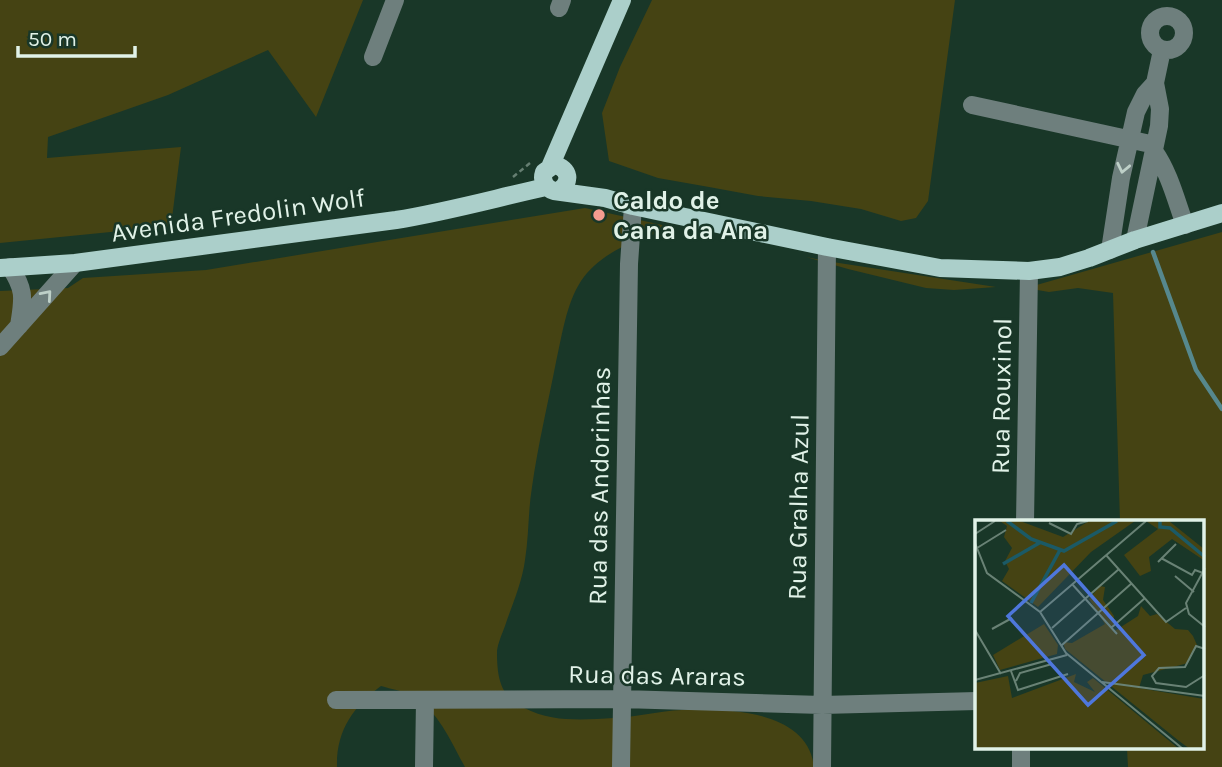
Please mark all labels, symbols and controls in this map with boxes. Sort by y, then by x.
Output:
scale bar [18,14,135,58]
text: 50 m [28,27,77,51]
one-way arrow [1117,162,1132,174]
street label: Avenida Fredolin Wolf [109,182,368,249]
place label: Caldo de Cana da Ana [613,185,768,246]
marker: Caldo de Cana da Ana [591,207,607,223]
one-way arrow [39,290,51,303]
street label: Rua Rouxinol [985,318,1018,474]
street label: Rua das Andorinhas [582,367,617,605]
street label: Rua Gralha Azul [781,414,816,600]
inset map [975,520,1204,750]
street label: Rua das Araras [568,658,746,693]

